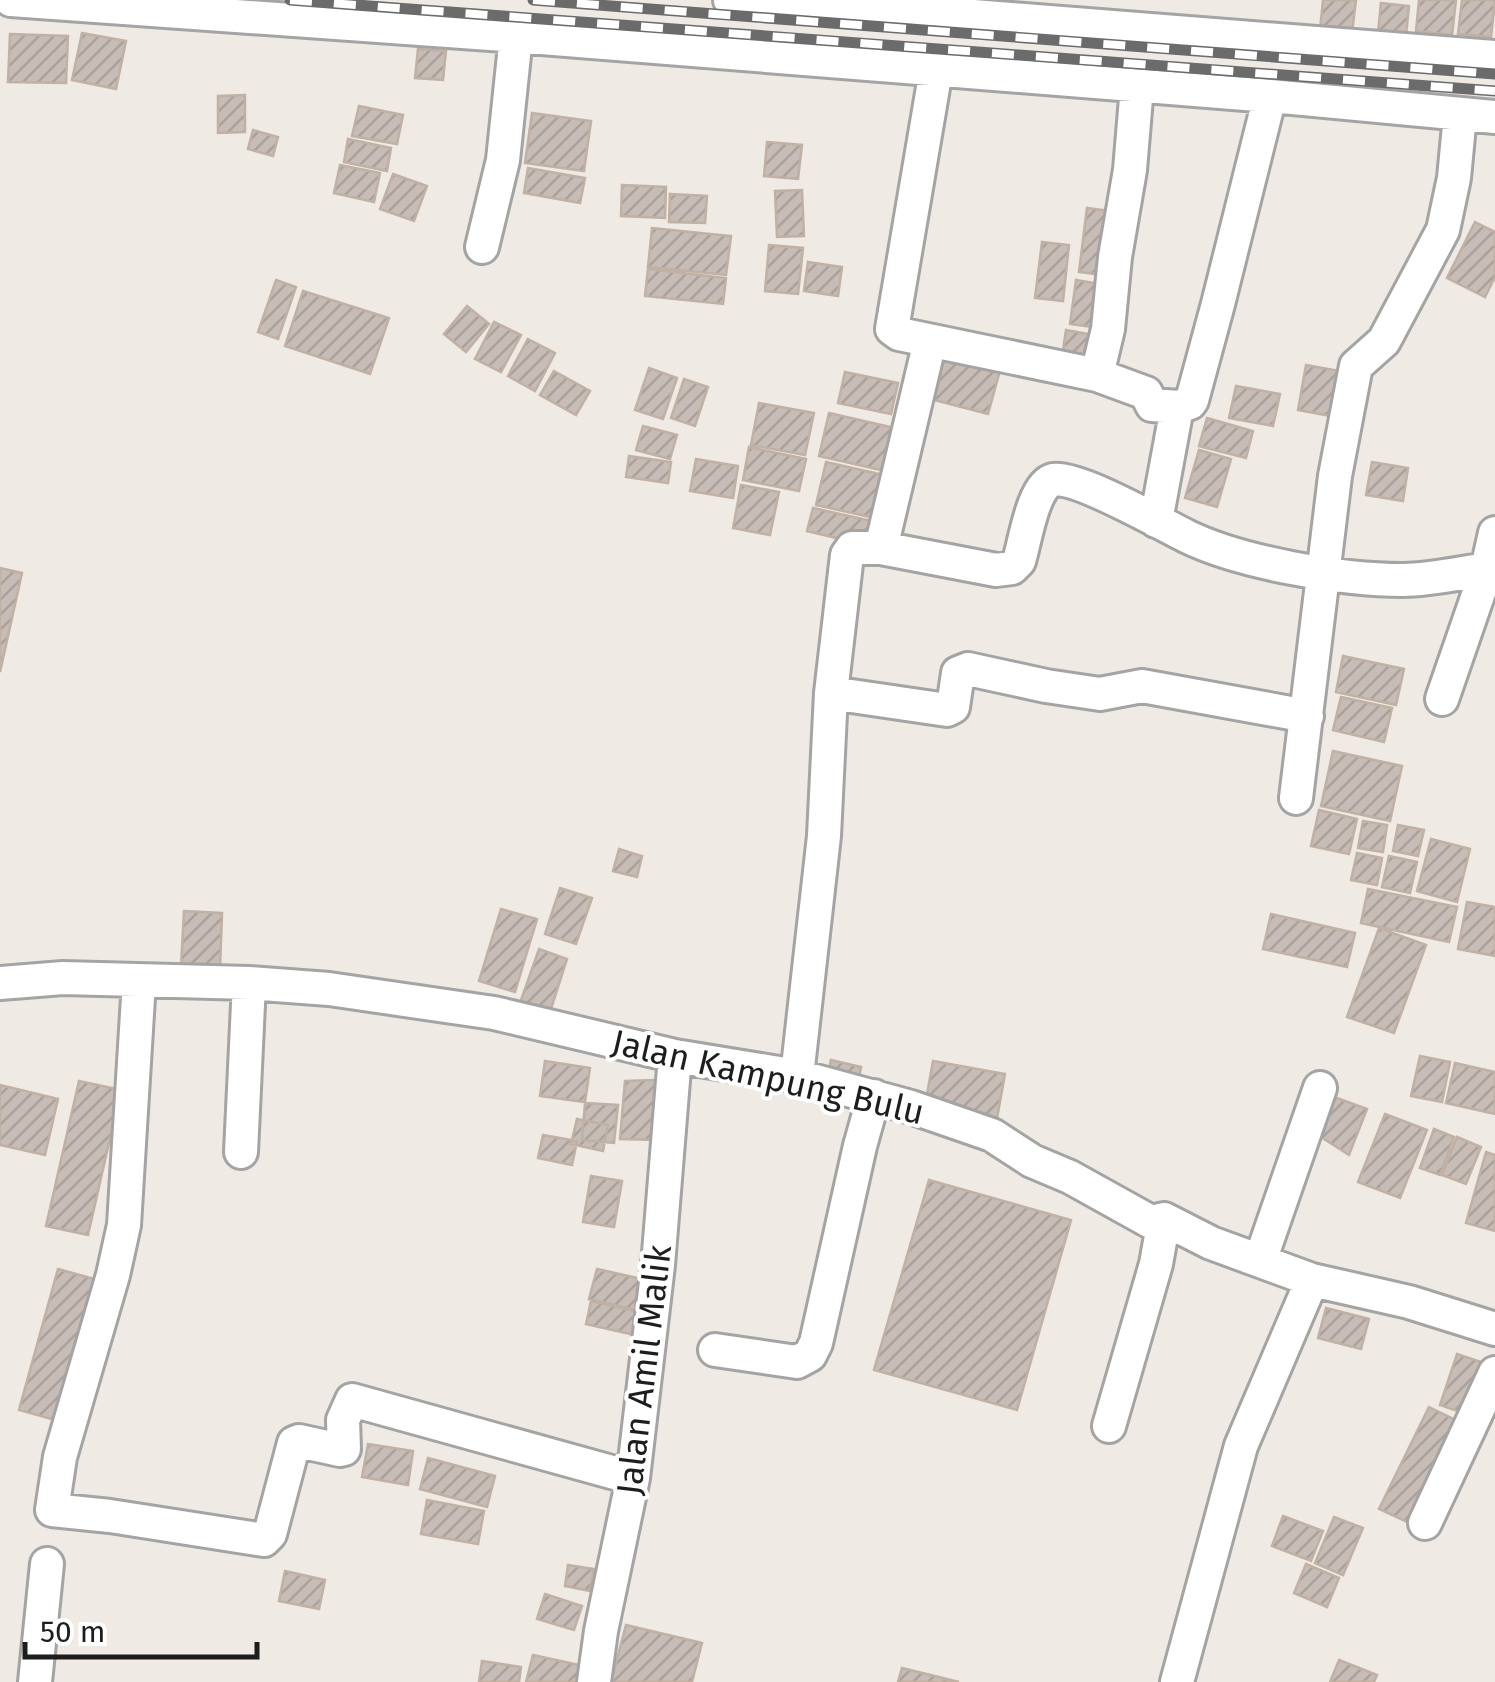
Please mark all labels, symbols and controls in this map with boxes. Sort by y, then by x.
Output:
street label: Jalan Kampung Bulu [608,1021,928,1133]
street label: Jalan Amil Malik [608,1242,680,1497]
scale bar [25,1597,258,1659]
text: 50 m [40,1614,105,1650]

